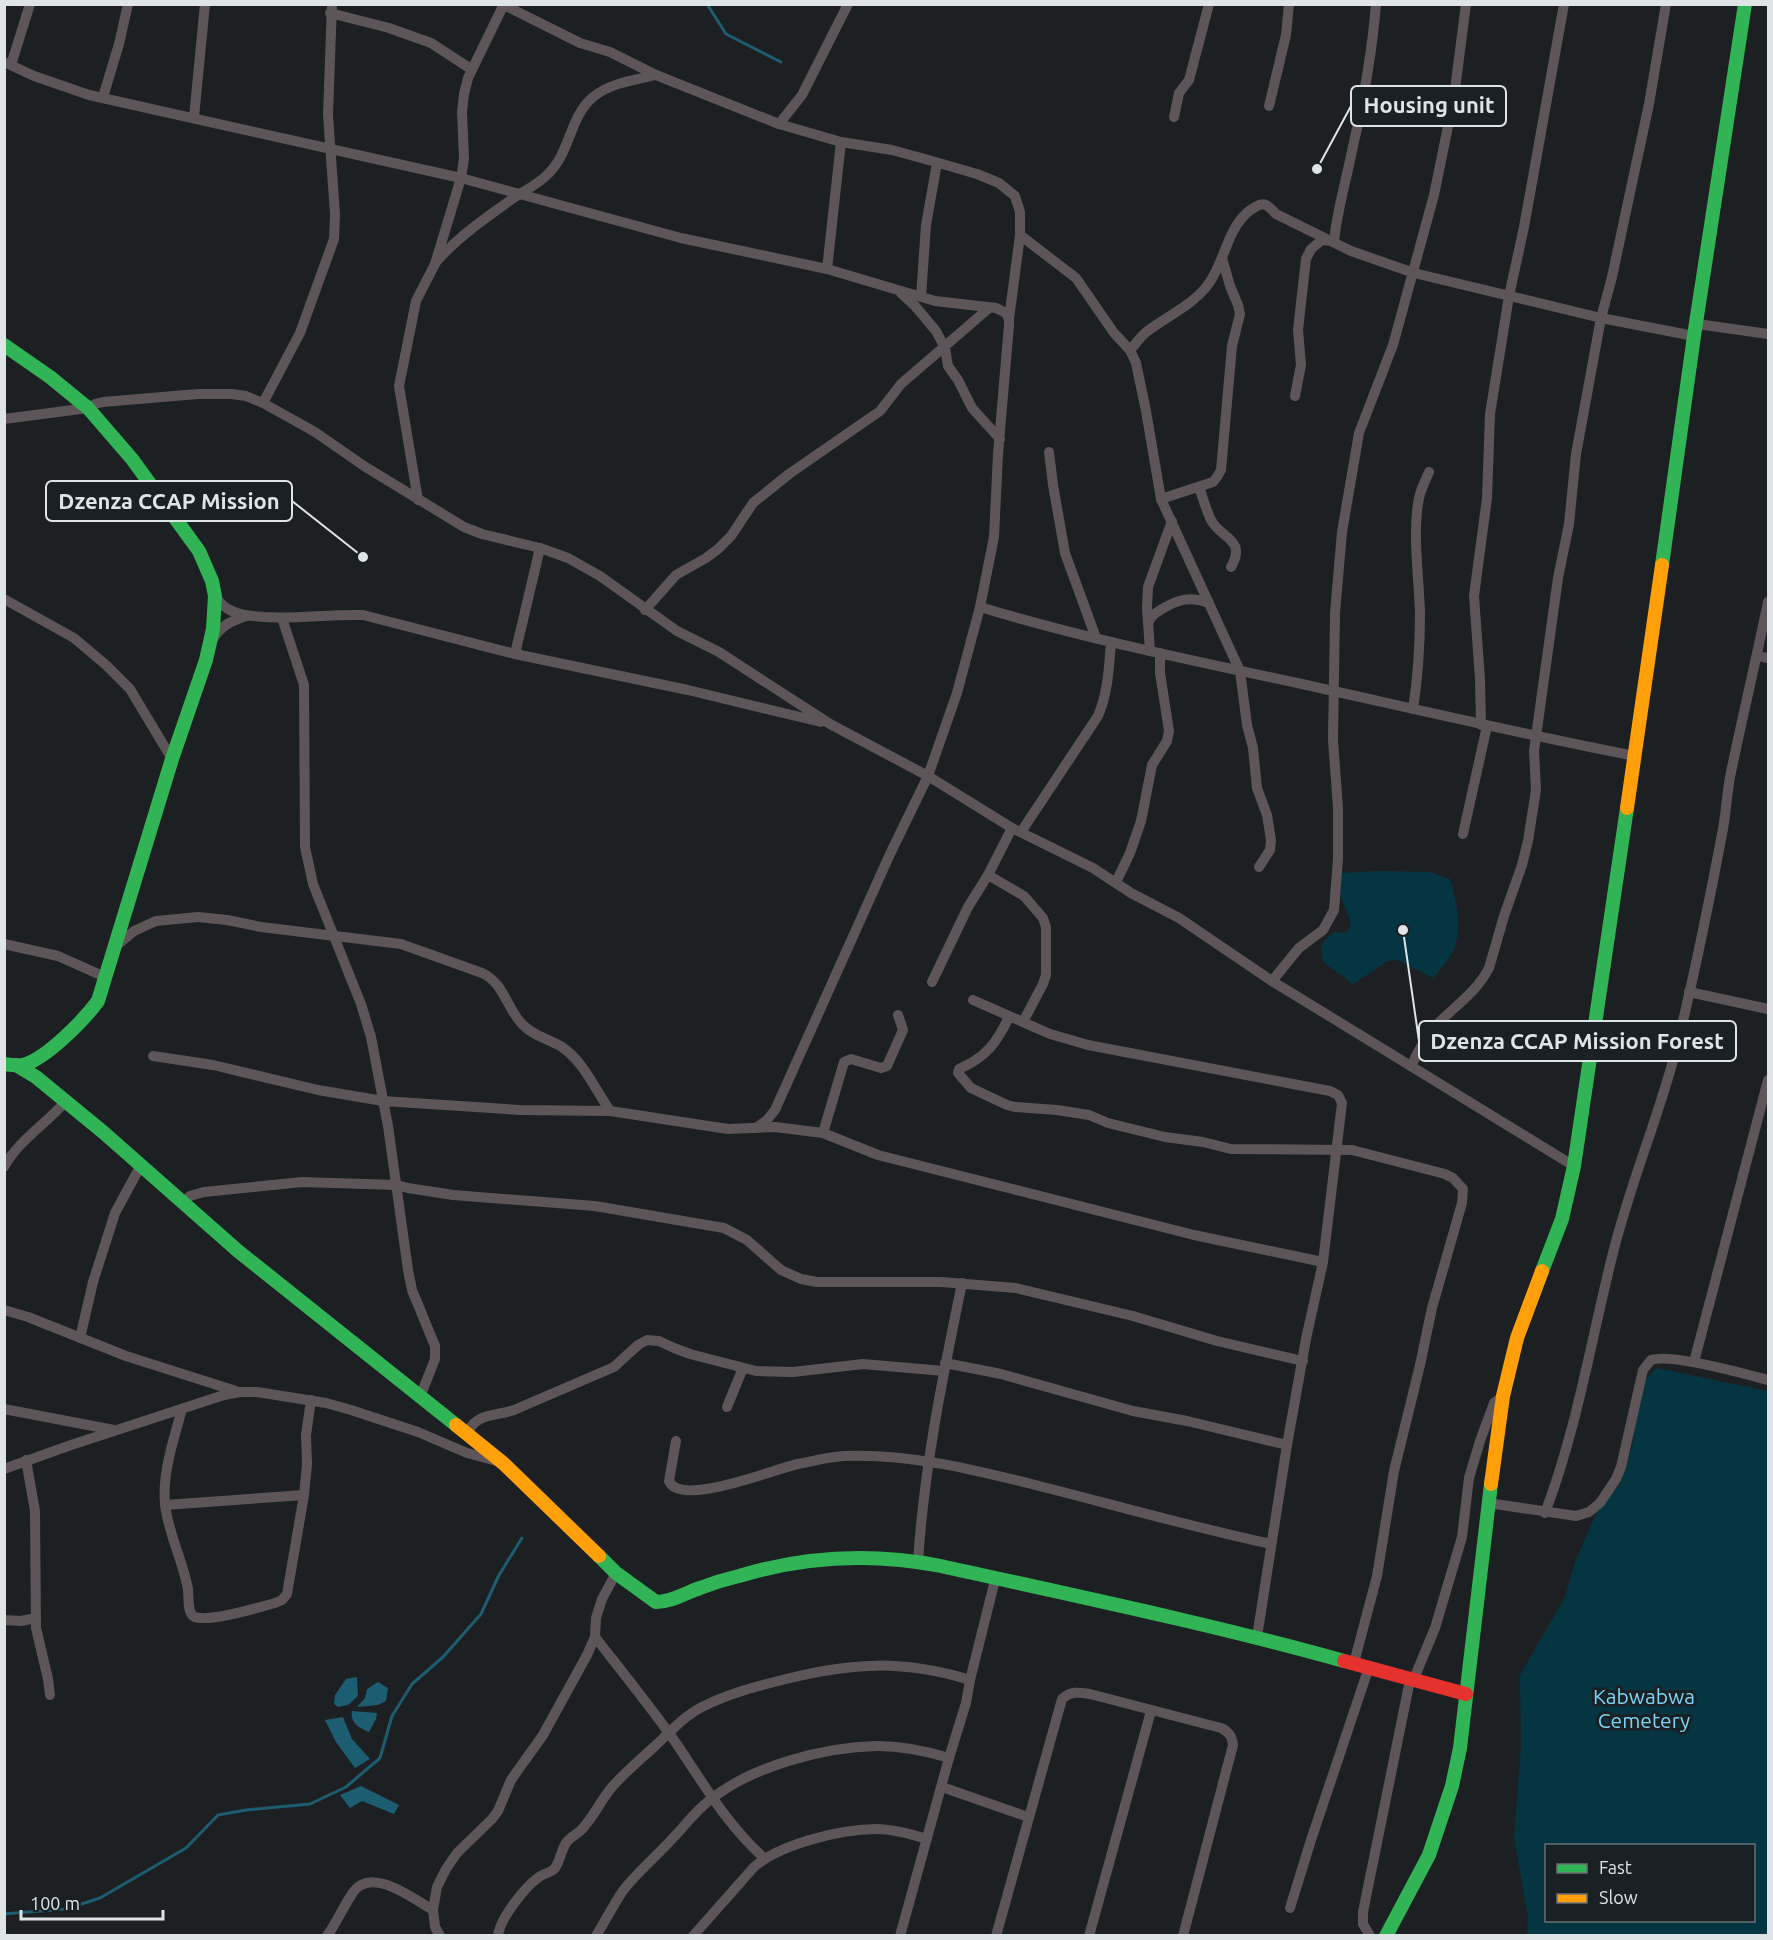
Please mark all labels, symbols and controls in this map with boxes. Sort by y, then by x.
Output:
callout: Housing unit [1351,86,1506,126]
text: Housing unit [1364,92,1494,117]
callout: Dzenza CCAP Mission [46,481,292,521]
text: Dzenza CCAP Mission [58,488,280,513]
callout: Dzenza CCAP Mission Forest [1419,1021,1736,1061]
text: Dzenza CCAP Mission Forest [1430,1028,1724,1053]
park label: Kabwabwa Cemetery [1593,1684,1695,1732]
legend [1545,1844,1755,1922]
text: Fast [1599,1857,1632,1877]
scale bar [21,1883,164,1921]
text: Slow [1599,1887,1638,1907]
text: 100 m [30,1893,80,1913]

